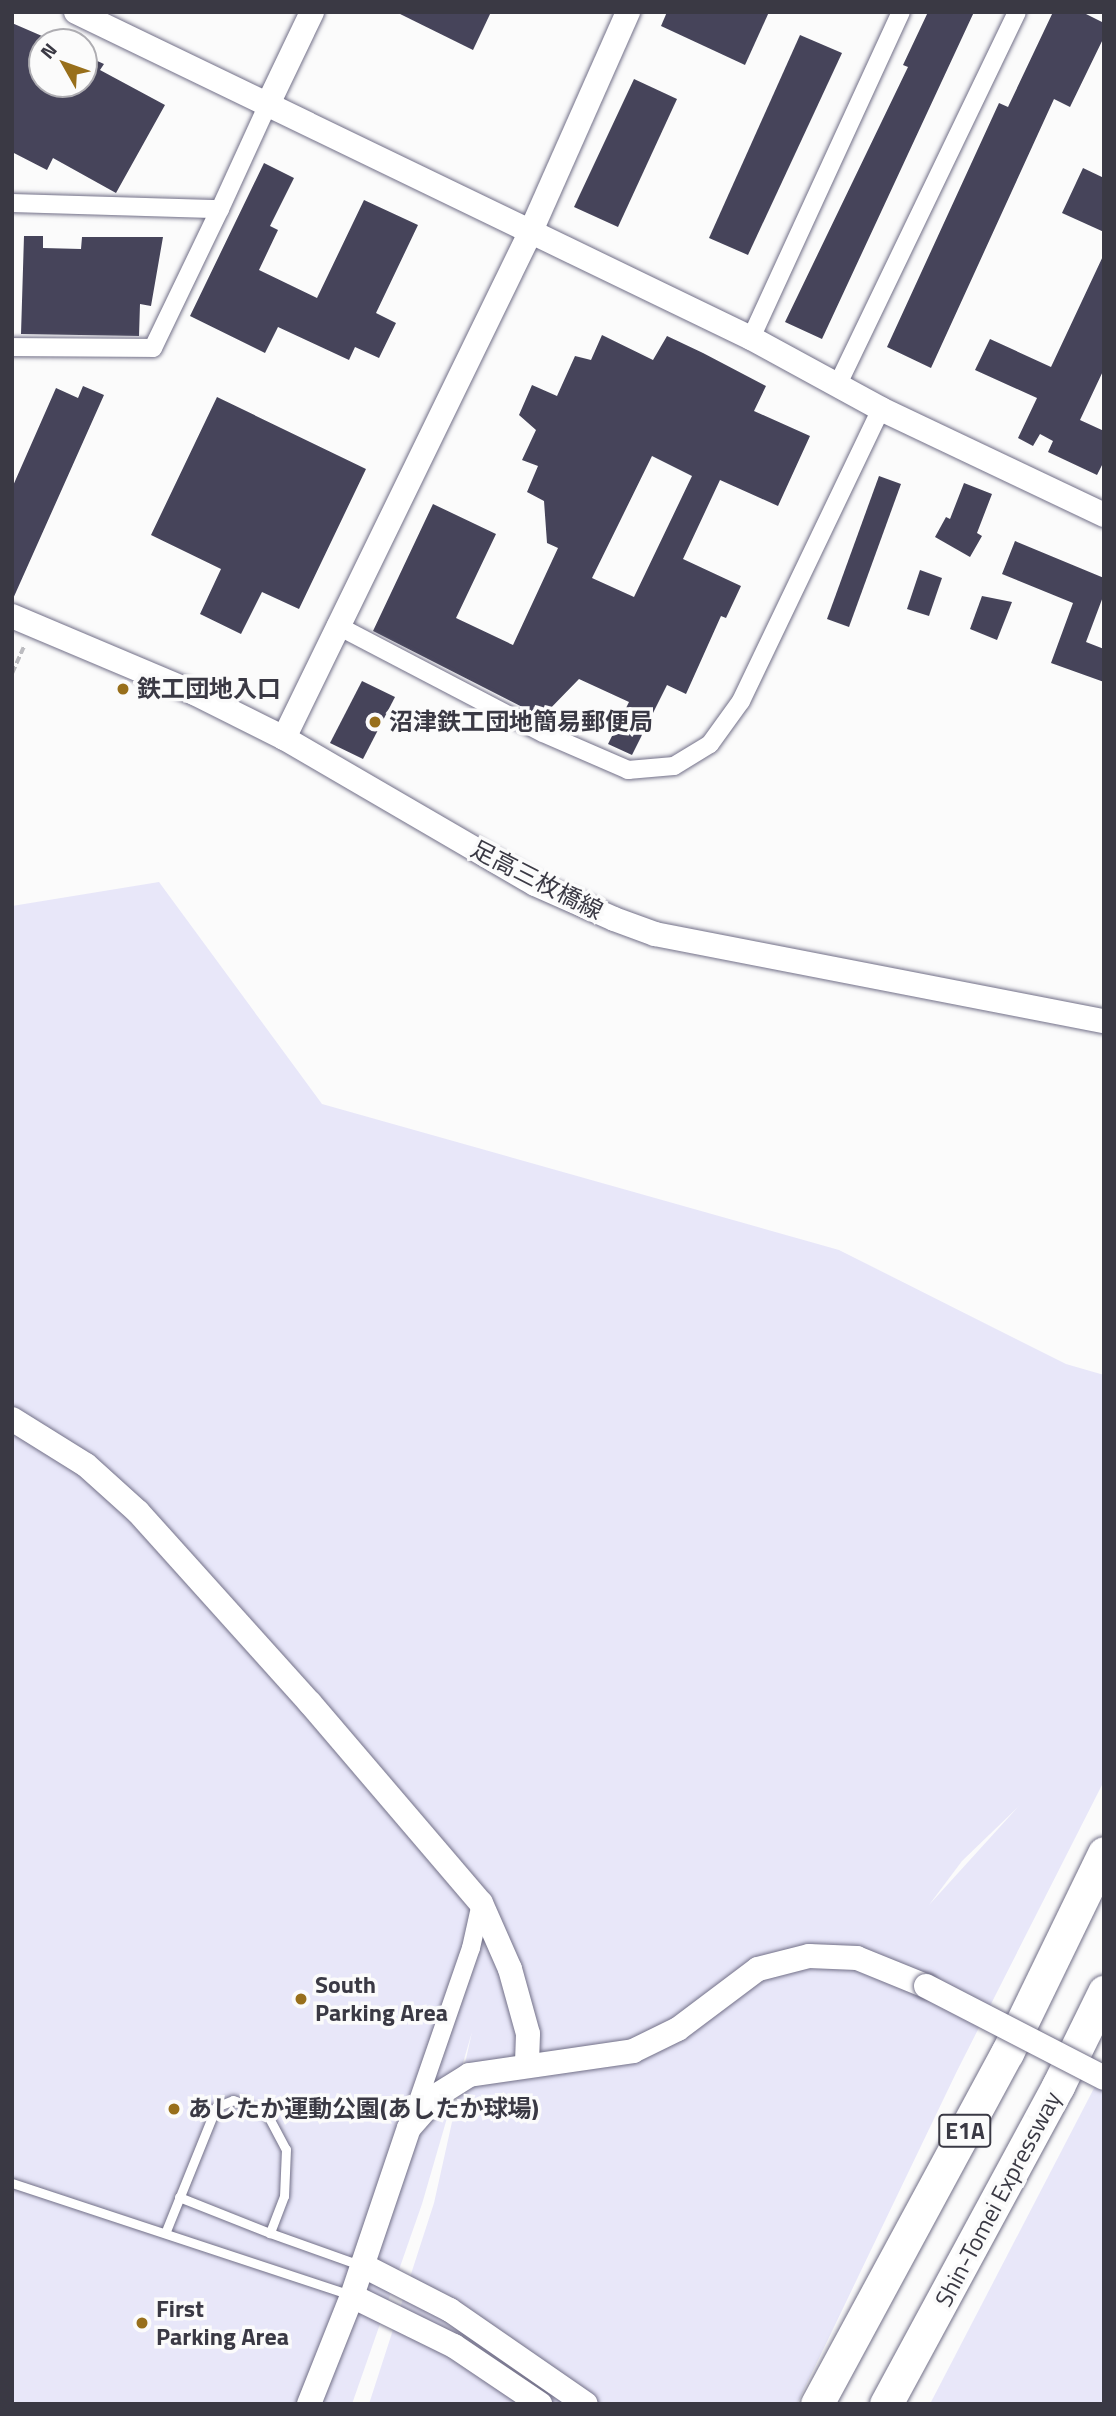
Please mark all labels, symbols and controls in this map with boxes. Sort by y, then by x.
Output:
north arrow [28,28,98,98]
text: N [33,36,63,65]
place label: 鉄工団地入口 [137,675,281,703]
marker: 鉄工団地入口 [115,681,131,697]
place label: 沼津鉄工団地簡易郵便局 [389,708,653,736]
marker: 沼津鉄工団地簡易郵便局 [367,714,383,730]
street label: 足高三枚橋線 [466,834,608,926]
place label: South Parking Area [315,1971,448,2027]
marker: South Parking Area [293,1991,309,2007]
street label: Shin-Tomei Expressway [929,2086,1067,2312]
place label: あしたか運動公園(あしたか球場) [188,2095,539,2123]
marker: あしたか運動公園(あしたか球場) [166,2101,182,2117]
road number: E1A [937,2112,993,2150]
place label: First Parking Area [156,2295,289,2351]
marker: First Parking Area [134,2315,150,2331]

